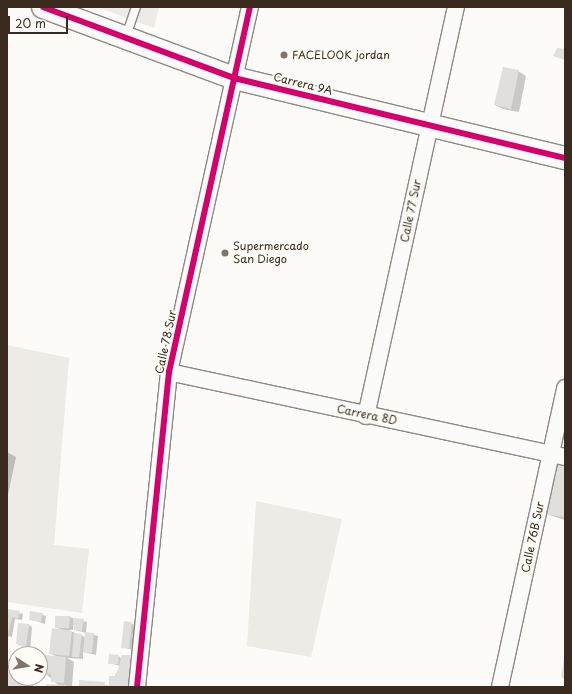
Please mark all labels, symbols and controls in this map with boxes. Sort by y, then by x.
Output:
scale bar [10,8,70,34]
text: 20 m [15,14,46,32]
place label: FACELOOK jordan [292,48,390,62]
marker: FACELOOK jordan [279,50,289,60]
street label: Carrera 9A [272,70,334,98]
street label: Calle 77 Sur [398,178,424,244]
place label: Supermercado San Diego [233,240,309,266]
marker: Supermercado San Diego [220,248,230,258]
street label: Calle 78 Sur [153,309,179,375]
street label: Carrera 8D [336,402,398,428]
street label: Calle 76B Sur [519,500,547,574]
north arrow [8,646,48,686]
text: N [30,662,48,674]

